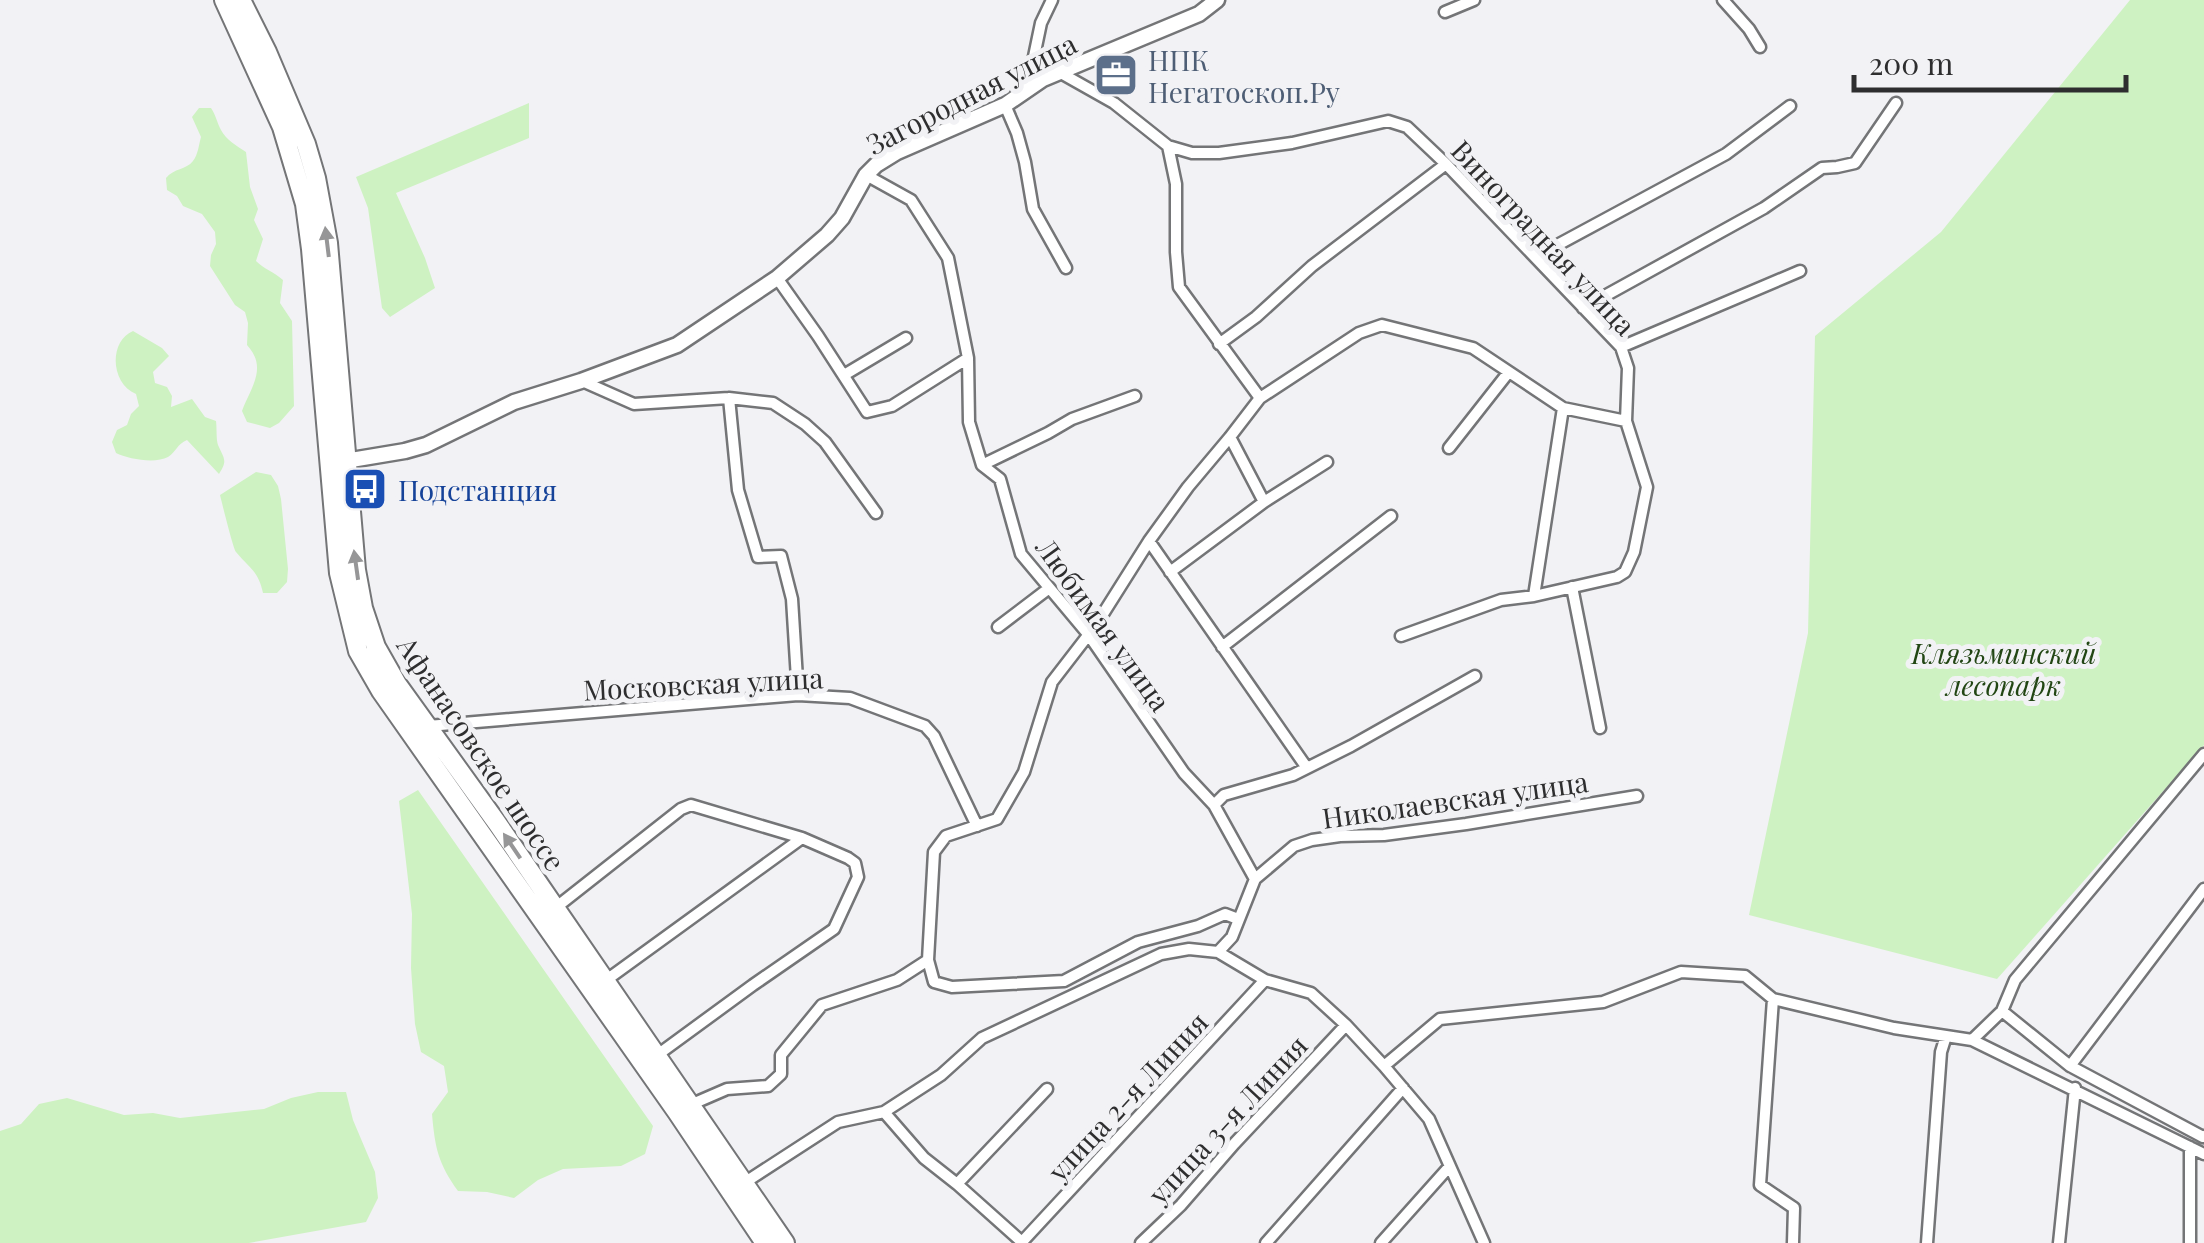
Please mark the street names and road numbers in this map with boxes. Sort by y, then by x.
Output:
street label: Загородная улица [860,24,1082,162]
street label: Виноградная улица [1444,132,1644,343]
street label: Любимая улица [1028,529,1180,718]
street label: Афанасовское шоссе [389,628,574,877]
street label: Московская улица [582,658,824,708]
street label: Николаевская улица [1320,762,1590,836]
street label: улица 2-я Линия [1038,1004,1215,1189]
street label: улица 3-я Линия [1139,1027,1315,1212]

